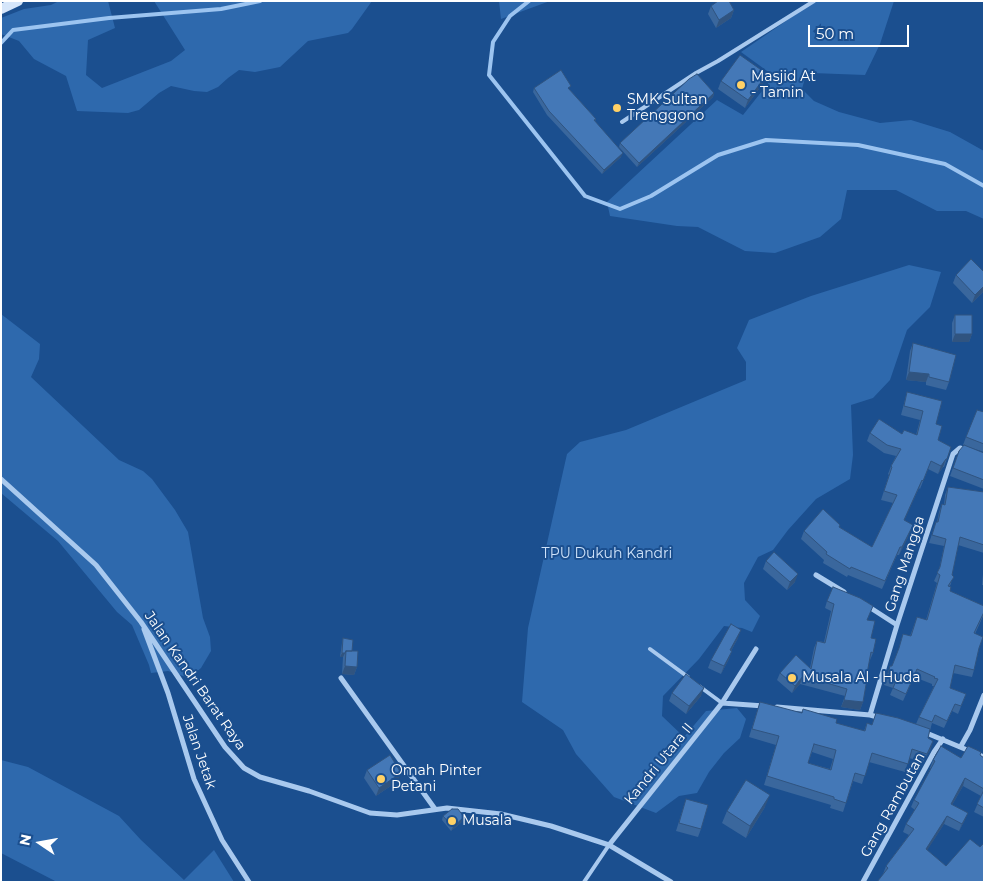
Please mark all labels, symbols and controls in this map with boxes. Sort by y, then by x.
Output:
scale bar [810,15,911,47]
text: 50 m [816,24,854,43]
place label: Masjid At - Tamin [751,69,816,102]
marker: Masjid At - Tamin [735,79,747,91]
place label: SMK Sultan Trenggono [627,92,707,124]
marker: SMK Sultan Trenggono [611,102,623,114]
street label: Gang Mangga [882,514,928,614]
park label: TPU Dukuh Kandri [542,546,672,562]
street label: Jalan Kandri Barat Raya [141,608,249,754]
place label: Musala Al - Huda [802,670,921,686]
marker: Musala Al - Huda [786,672,798,684]
street label: Jalan Jetak [178,712,220,792]
street label: Kandri Utara II [621,720,697,808]
street label: Gang Rambutan [857,750,929,860]
place label: Omah Pinter Petani [391,763,482,796]
marker: Omah Pinter Petani [375,773,387,785]
place label: Musala [462,813,512,829]
marker: Musala [446,815,458,827]
north arrow [15,818,65,868]
text: N [15,832,35,847]

